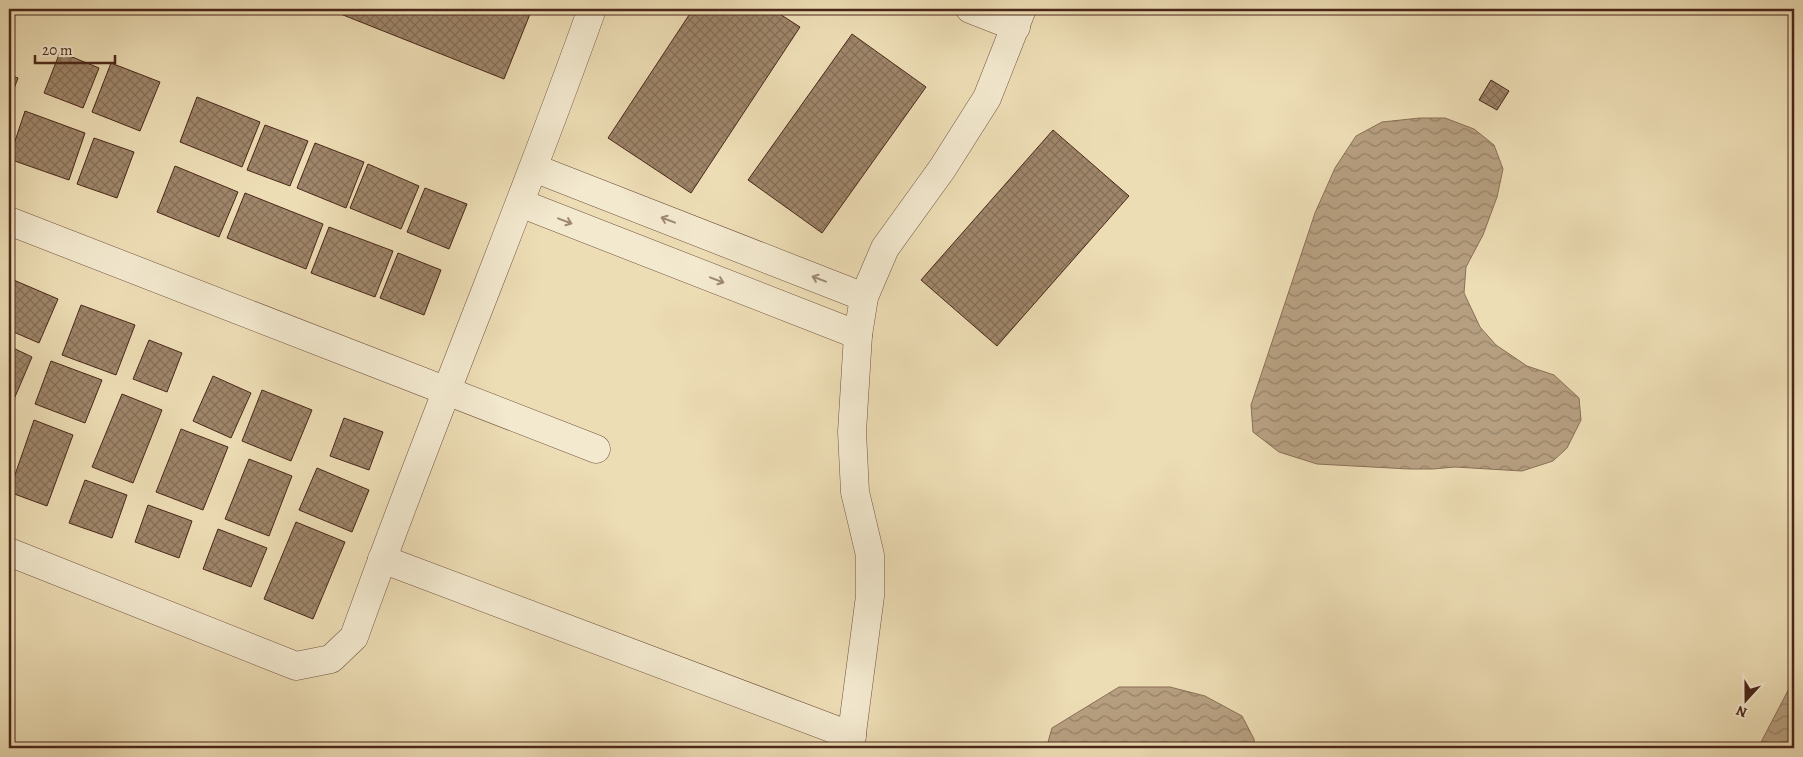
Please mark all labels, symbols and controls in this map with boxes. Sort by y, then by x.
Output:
scale bar [35,32,115,64]
text: 20 m [42,40,73,60]
one-way arrow [661,215,676,224]
one-way arrow [557,217,572,226]
one-way arrow [812,274,827,283]
one-way arrow [708,276,724,285]
north arrow [1720,674,1770,724]
text: N [1733,701,1750,722]

